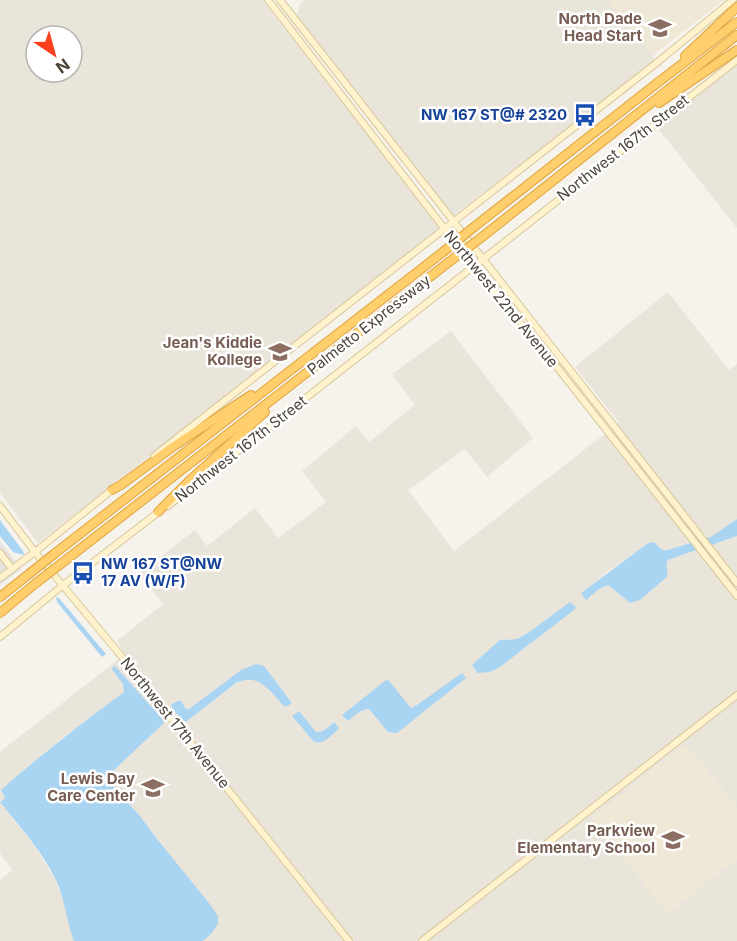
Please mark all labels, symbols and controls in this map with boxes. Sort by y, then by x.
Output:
place label: North Dade Head Start [559,9,643,45]
school or university icon: North Dade Head Start [647,15,673,41]
north arrow [24,24,84,84]
text: N [52,54,74,78]
street label: Northwest 167th Street [553,90,692,205]
bus stop icon: NW 167 ST@# 2320 [572,102,598,128]
place label: NW 167 ST@# 2320 [421,105,567,124]
street label: Northwest 22nd Avenue [440,226,563,371]
street label: Palmetto Expressway [303,270,435,379]
place label: Jean's Kiddie Kollege [163,333,262,369]
school or university icon: Jean's Kiddie Kollege [267,339,293,365]
street label: Northwest 167th Street [171,391,310,506]
place label: NW 167 ST@NW 17 AV (W/F) [101,554,223,590]
bus stop icon: NW 167 ST@NW 17 AV (W/F) [70,560,96,586]
street label: Northwest 17th Avenue [117,653,234,792]
place label: Lewis Day Care Center [47,769,135,805]
school or university icon: Lewis Day Care Center [140,775,166,801]
place label: Parkview Elementary School [517,821,655,857]
school or university icon: Parkview Elementary School [660,827,686,853]

